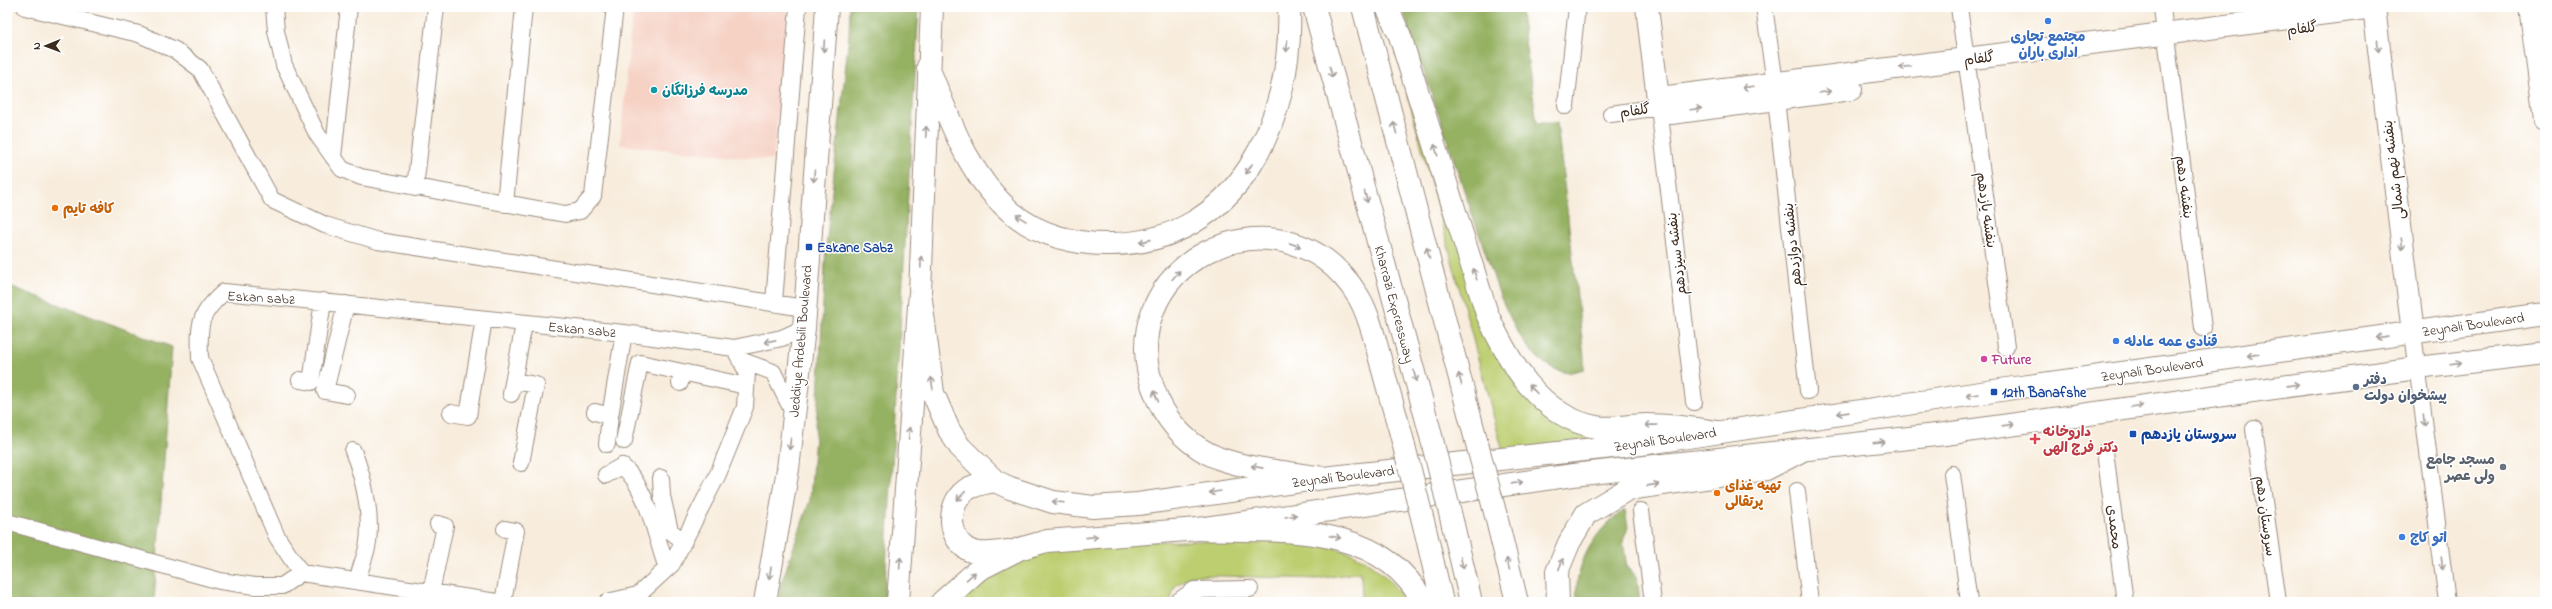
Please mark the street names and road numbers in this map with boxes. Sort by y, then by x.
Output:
street label: گلفام [2286,17,2319,42]
street label: گلفام [1963,47,1996,72]
street label: گلفام [1619,99,1652,124]
street label: بنفشه نهم شمالی [2378,119,2411,221]
street label: بنفشه دهم [2169,154,2198,220]
street label: بنفشه یازدهم [1970,171,2001,250]
street label: بنفشه دوازدهم [1779,202,1808,288]
street label: بنفشه سیزدهم [1662,211,1693,296]
street label: Kharrazi Expressway [1367,243,1419,366]
street label: Jeddiye Ardebili Boulevard [784,264,820,418]
street label: Eskan sabz [227,286,295,311]
street label: Zeynali Boulevard [2421,308,2526,344]
street label: Eskan sabz [547,317,617,344]
street label: Zeynali Boulevard [2100,353,2205,389]
street label: Zeynali Boulevard [1613,423,1718,459]
street label: Zeynali Boulevard [1291,461,1396,495]
street label: سروستان دهم [2248,475,2281,558]
street label: محمدی [2100,504,2127,550]

